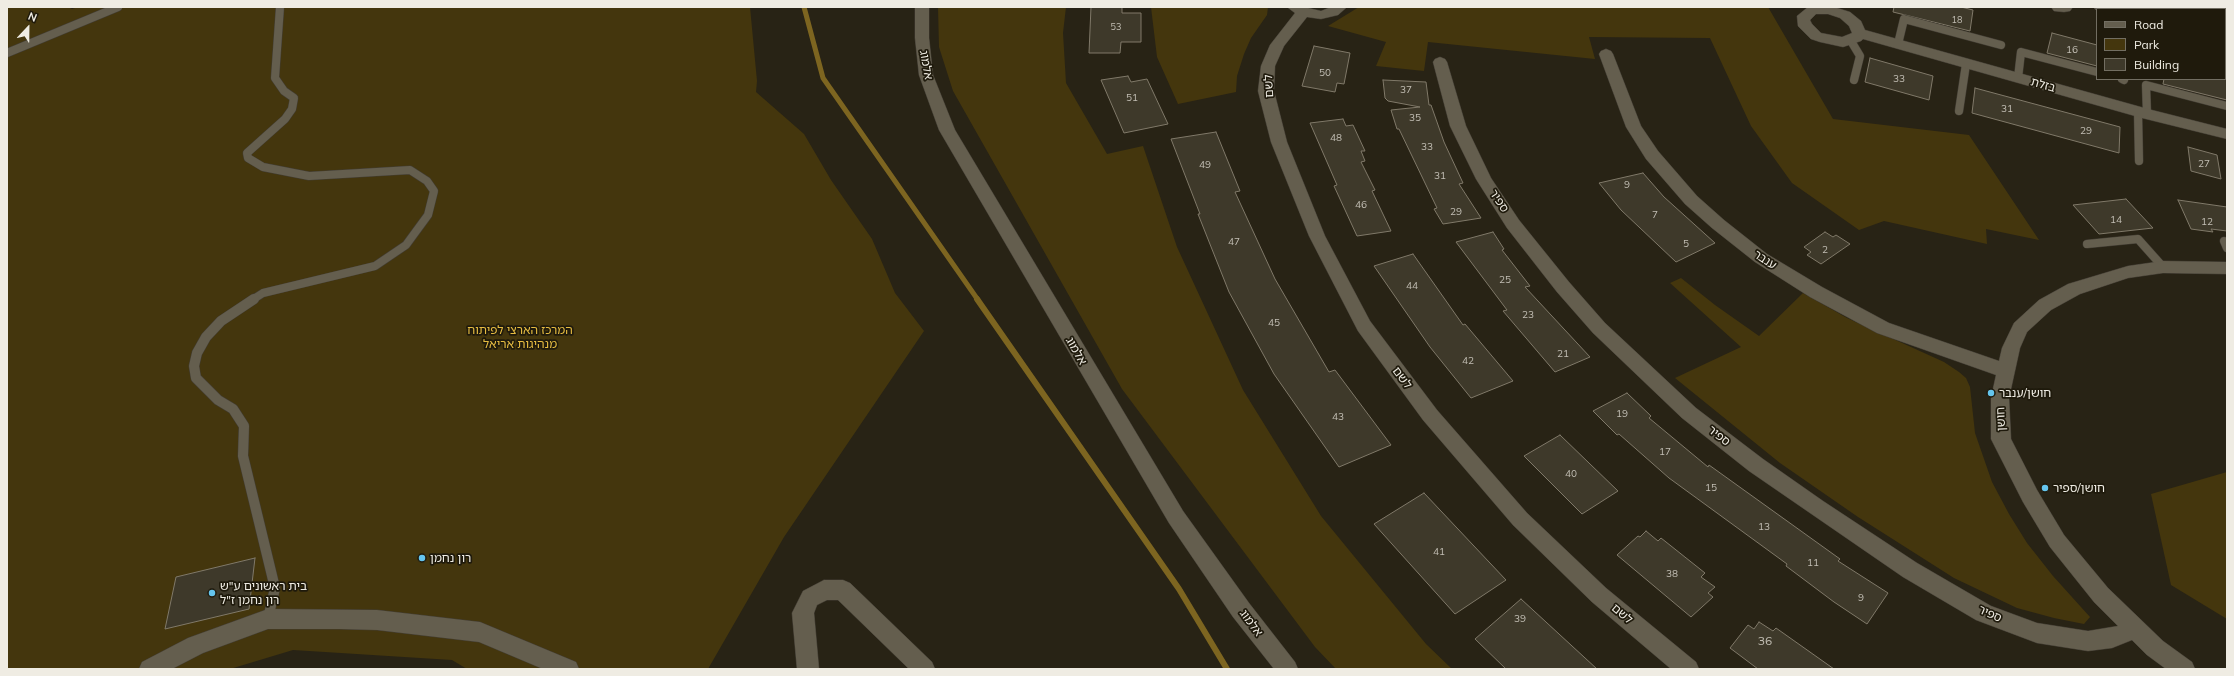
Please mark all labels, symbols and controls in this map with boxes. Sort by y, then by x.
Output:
north arrow [8,8,48,48]
legend [2096,8,2226,80]
text: N [26,9,39,25]
house number: 18 [1952,15,1962,25]
text: Road [2134,17,2163,32]
house number: 53 [1111,22,1121,32]
text: Park [2134,37,2159,52]
house number: 16 [2066,44,2078,56]
street label: אלמוג [916,49,936,81]
text: Building [2134,57,2179,72]
house number: 50 [1319,67,1331,79]
house number: 33 [1893,73,1905,85]
street label: לשם [1261,74,1277,98]
street label: בזלת [2029,75,2057,95]
house number: 37 [1400,84,1412,96]
house number: 51 [1126,92,1138,104]
house number: 31 [2001,103,2013,115]
house number: 35 [1409,112,1421,124]
house number: 29 [2080,125,2092,137]
house number: 48 [1330,132,1342,144]
house number: 33 [1421,141,1433,153]
house number: 27 [2198,158,2210,170]
house number: 49 [1199,159,1211,171]
house number: 31 [1434,170,1446,182]
house number: 9 [1624,179,1630,191]
street label: ספיר [1486,187,1512,215]
house number: 46 [1355,199,1367,211]
house number: 29 [1450,206,1462,218]
house number: 7 [1652,209,1658,221]
house number: 14 [2110,214,2122,226]
house number: 12 [2201,216,2213,228]
house number: 47 [1228,236,1240,248]
house number: 5 [1683,238,1689,250]
house number: 2 [1822,244,1828,256]
street label: ענבר [1751,247,1779,273]
house number: 25 [1499,274,1511,286]
house number: 44 [1406,280,1418,292]
house number: 23 [1522,309,1534,321]
house number: 45 [1268,317,1280,329]
park label: המרכז הארצי לפיתוח מנהיגות אריאל [467,323,573,351]
street label: אלמוג [1062,334,1090,368]
house number: 21 [1557,348,1569,360]
house number: 42 [1462,355,1474,367]
street label: לשם [1389,364,1415,392]
place label: חושן/ענבר [1999,386,2051,400]
marker: חושן/ענבר [1986,388,1996,398]
street label: חושן [1993,407,2009,431]
house number: 19 [1616,408,1628,420]
house number: 43 [1332,411,1344,423]
street label: ספיר [1705,423,1733,449]
house number: 17 [1659,446,1671,458]
house number: 40 [1565,468,1577,480]
place label: חושן/ספיר [2053,481,2105,495]
house number: 15 [1705,482,1717,494]
marker: חושן/ספיר [2040,483,2050,493]
house number: 13 [1758,521,1770,533]
house number: 41 [1433,546,1445,558]
place label: רון נחמן [430,551,471,565]
marker: רון נחמן [417,553,427,563]
house number: 11 [1807,557,1819,569]
house number: 38 [1666,568,1678,580]
place label: בית ראשונים ע"ש רון נחמן ז"ל [220,579,307,607]
marker: בית ראשונים ע"ש רון נחמן ז"ל [207,588,217,598]
house number: 9 [1858,592,1864,604]
street label: לשם [1608,601,1636,627]
street label: ספיר [1976,602,2004,626]
street label: אלמוג [1236,607,1266,639]
house number: 39 [1514,613,1526,625]
house number: 36 [1758,634,1772,648]

